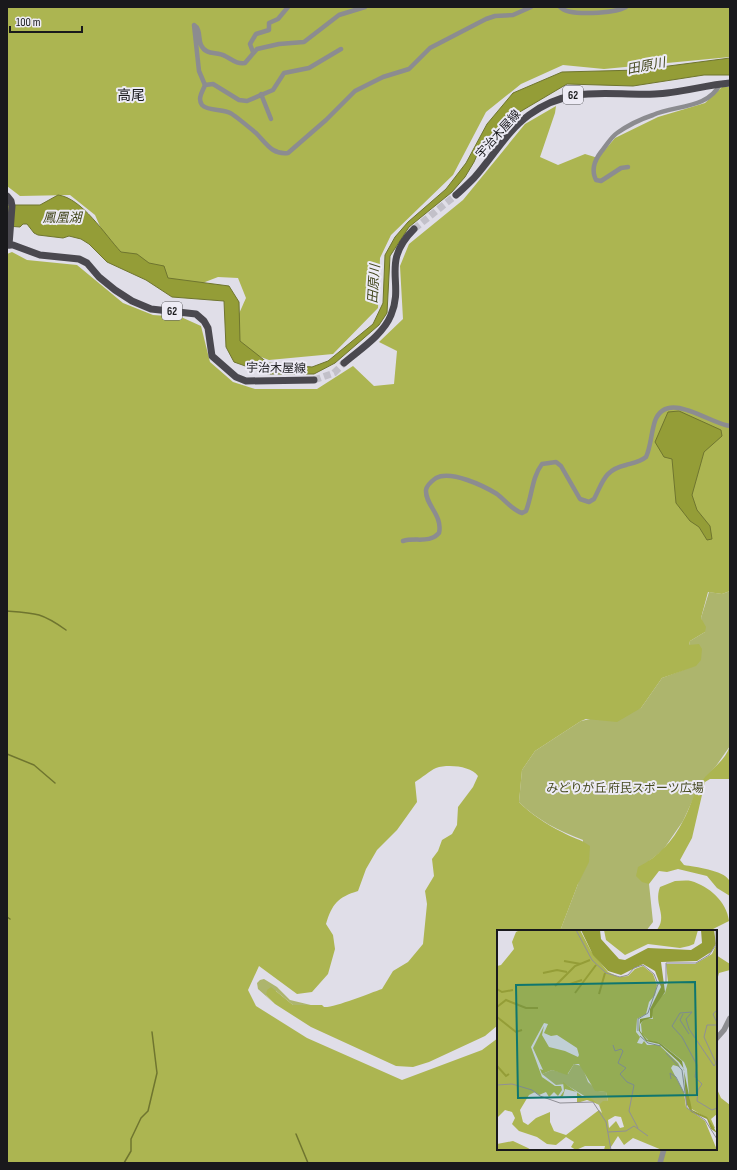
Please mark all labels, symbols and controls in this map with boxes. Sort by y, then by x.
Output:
scale bar [10,8,82,34]
text: 100 m [16,15,41,30]
water label: 田原川 [626,54,669,78]
road number: 62 [563,86,583,104]
district label: 高尾 [117,87,145,104]
street label: 宇治木屋線 [473,107,524,162]
water label: 鳳凰湖 [42,210,83,226]
water label: 田原川 [365,262,383,304]
road number: 62 [162,302,182,320]
street label: 宇治木屋線 [246,360,306,377]
park label: みどりが丘 府民スポーツ広場 [546,781,704,796]
inset map [497,930,717,1150]

